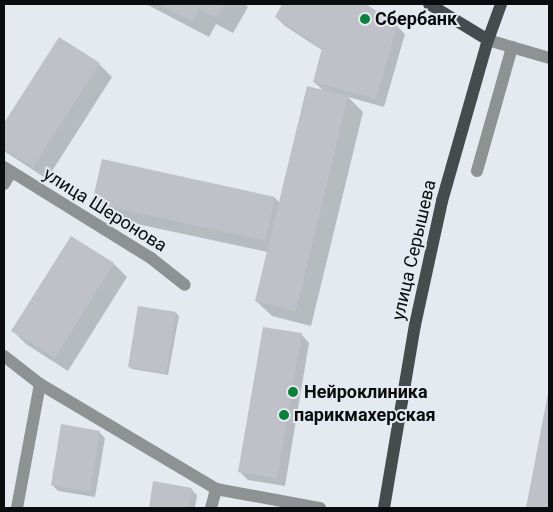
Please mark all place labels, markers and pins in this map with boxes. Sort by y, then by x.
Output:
place label: Сбербанк [375,8,457,30]
marker: Сбербанк [359,13,371,25]
place label: Нейроклиника [304,381,428,403]
marker: Нейроклиника [286,385,300,399]
place label: парикмахерская [294,404,436,426]
marker: парикмахерская [278,409,290,421]

